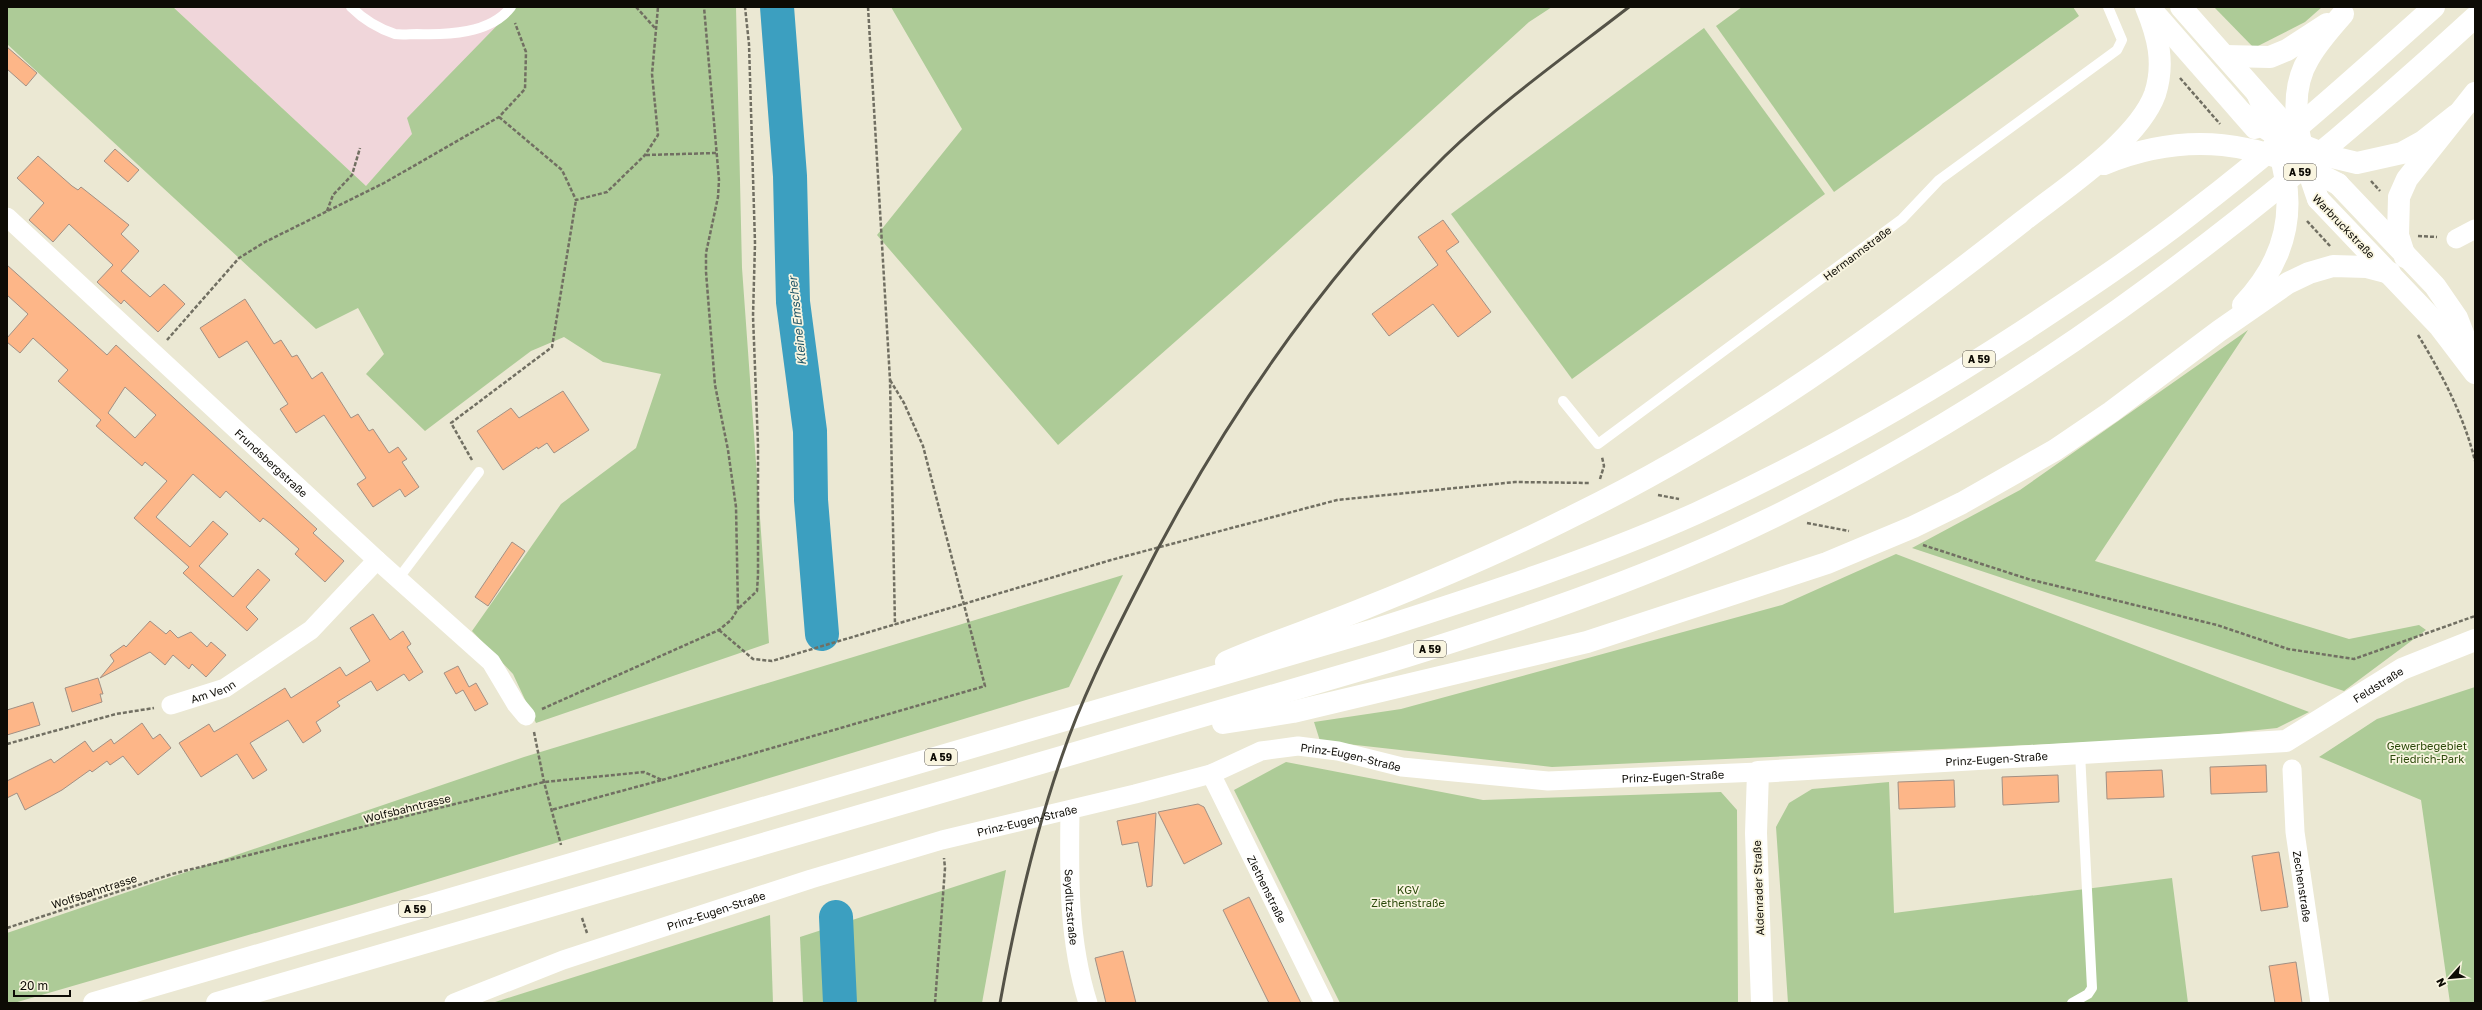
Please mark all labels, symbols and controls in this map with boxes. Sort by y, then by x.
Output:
road number: A 59 [2284,164,2316,180]
street label: Warbruckstraße [2310,191,2378,261]
street label: Hermannstraße [1820,223,1894,283]
water label: Kleine Emscher [785,274,809,366]
road number: A 59 [1963,351,1995,367]
street label: Frundsbergstraße [233,426,311,499]
road number: A 59 [1414,641,1446,657]
street label: Feldstraße [2350,664,2405,704]
street label: Am Venn [189,677,237,705]
park label: Gewerbegebiet Friedrich-Park [2387,739,2467,765]
street label: Prinz-Eugen-Straße [1300,740,1403,773]
road number: A 59 [925,749,957,765]
street label: Prinz-Eugen-Straße [1945,749,2048,767]
street label: Prinz-Eugen-Straße [1621,767,1724,784]
street label: Wolfsbahntrasse [362,791,452,825]
street label: Prinz-Eugen-Straße [975,802,1078,838]
street label: Aldenrader Straße [1750,840,1766,936]
street label: Zechenstraße [2291,850,2315,923]
street label: Ziethenstraße [1246,853,1290,925]
street label: Seydlitzstraße [1063,869,1081,946]
street label: Wolfsbahntrasse [50,871,138,911]
park label: KGV Ziethenstraße [1371,883,1445,909]
street label: Prinz-Eugen-Straße [665,888,767,932]
road number: A 59 [399,901,431,917]
north arrow [2430,958,2470,998]
scale bar [14,972,70,998]
text: N [2433,976,2448,989]
text: 20 m [20,978,48,993]

